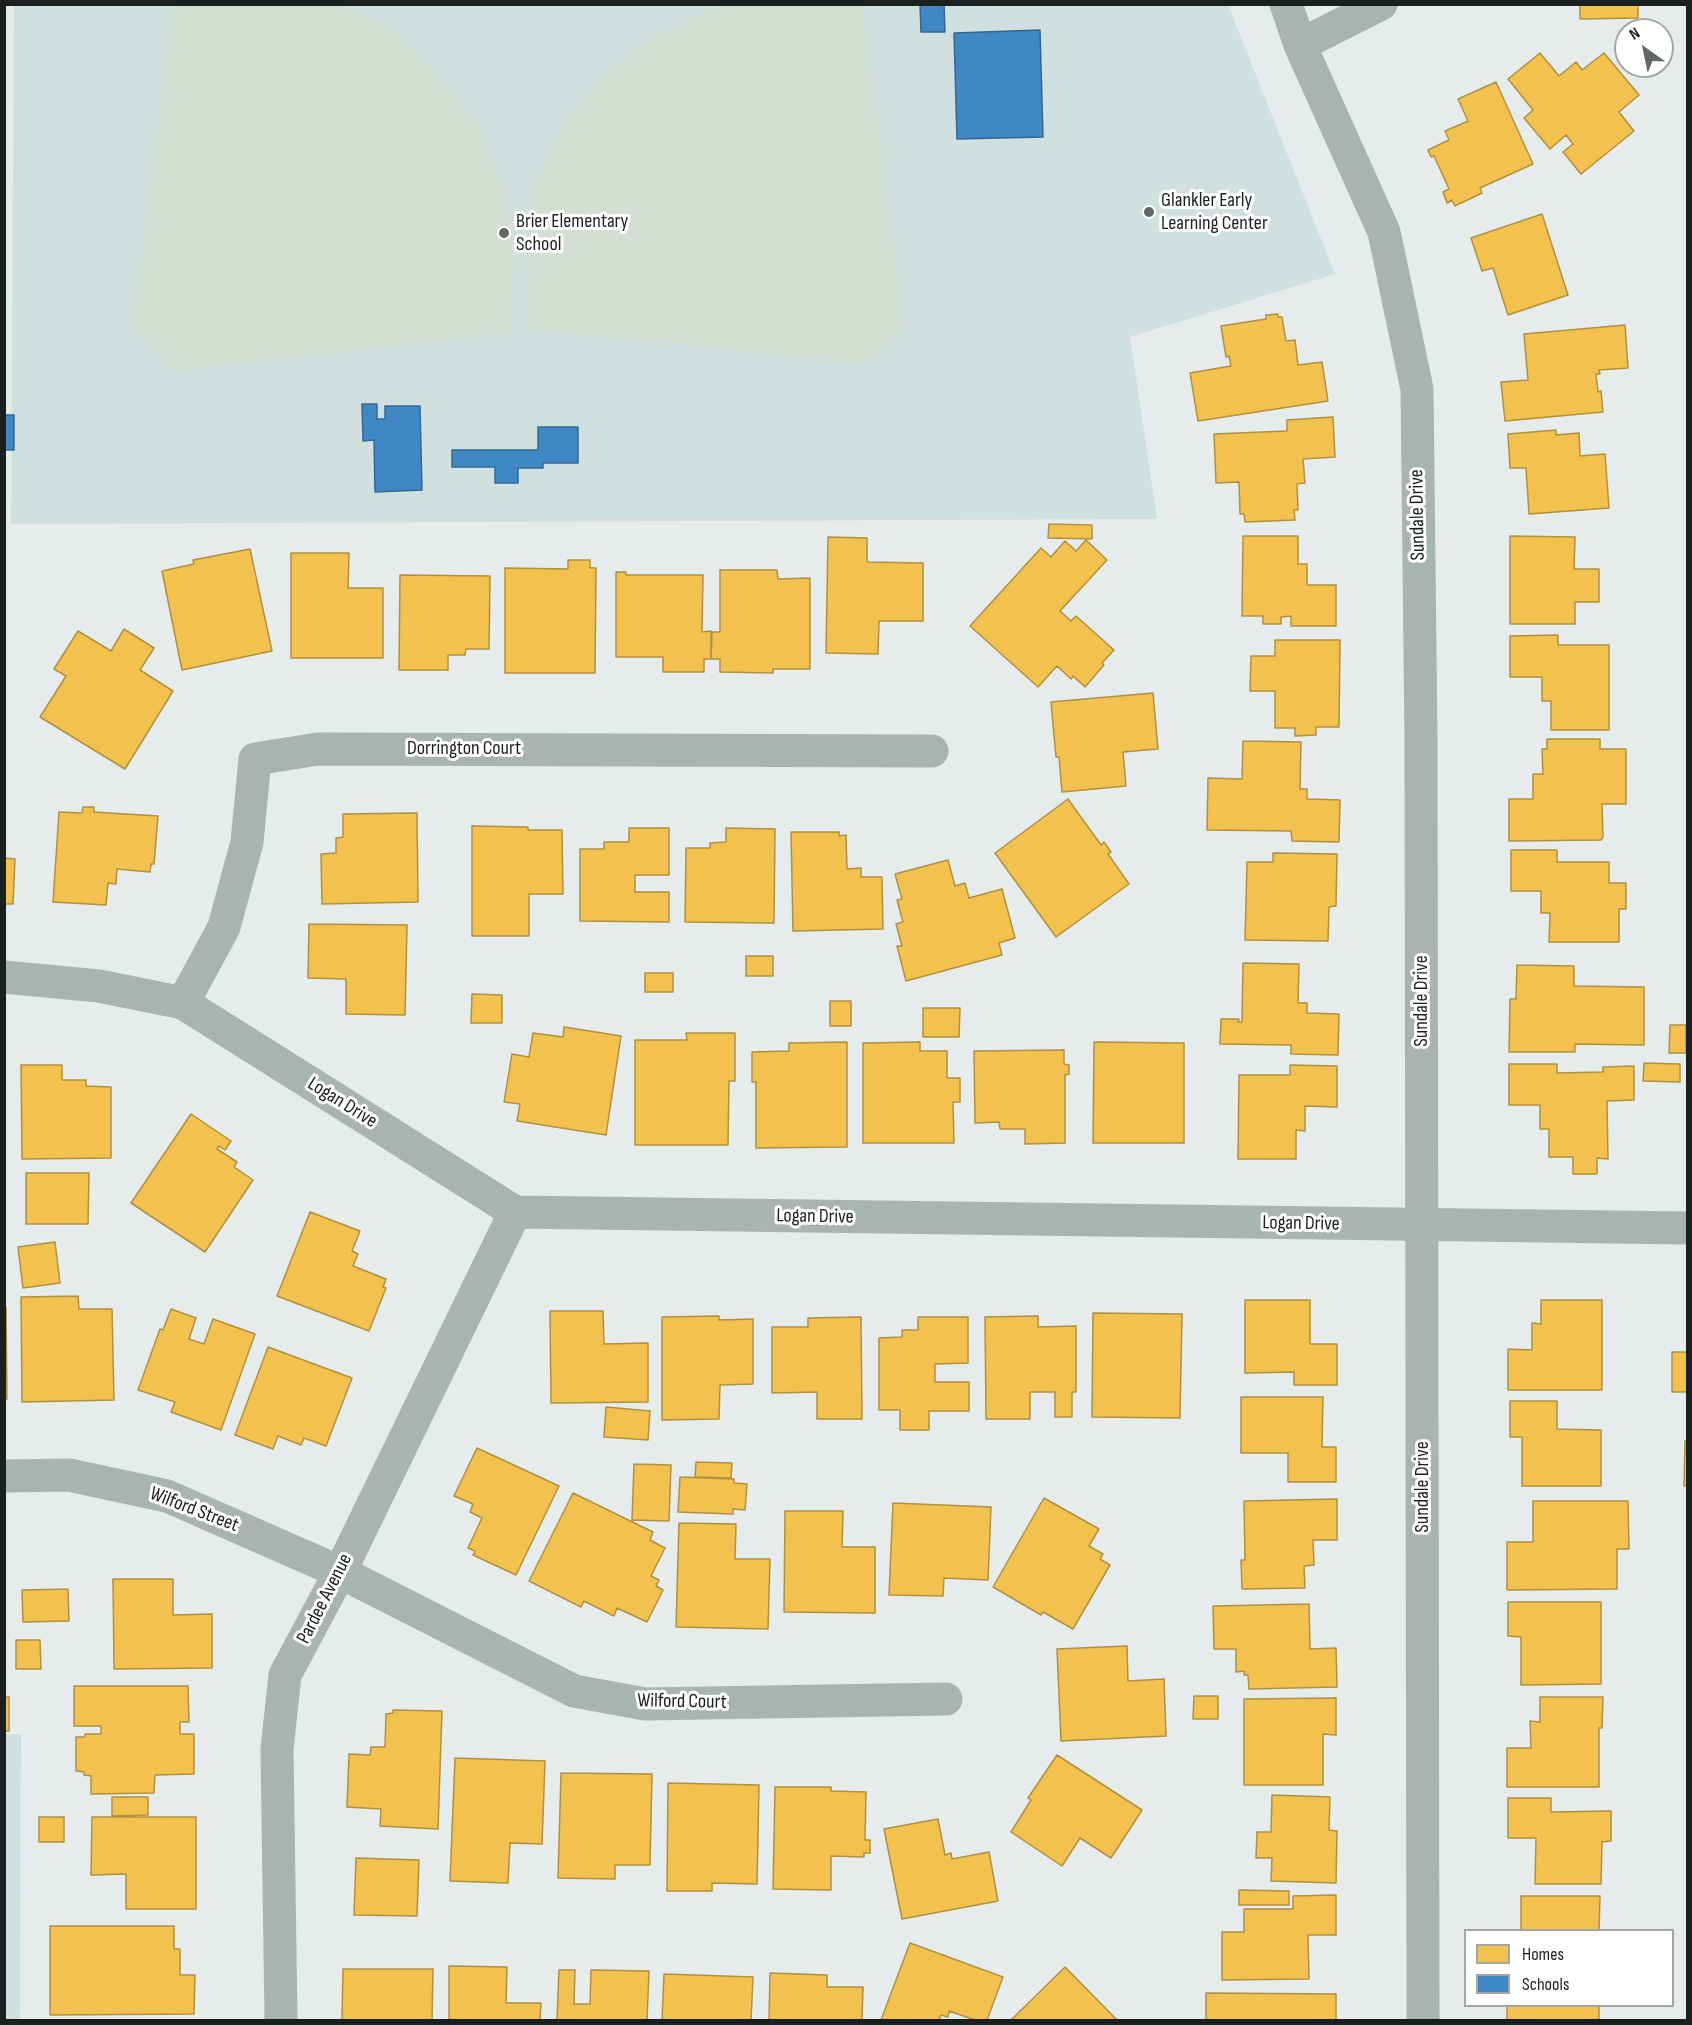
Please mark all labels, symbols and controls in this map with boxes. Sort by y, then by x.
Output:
north arrow [1614,18,1674,78]
text: N [1626,24,1644,44]
place label: Glankler Early Learning Center [1161,189,1268,236]
marker: Glankler Early Learning Center [1142,205,1156,219]
place label: Brier Elementary School [516,210,628,257]
marker: Brier Elementary School [497,226,511,240]
street label: Sundale Drive [1405,469,1431,561]
street label: Dorrington Court [407,737,521,761]
street label: Sundale Drive [1410,955,1434,1047]
street label: Logan Drive [303,1072,381,1134]
street label: Logan Drive [776,1204,854,1230]
street label: Logan Drive [1262,1211,1340,1237]
street label: Sundale Drive [1411,1441,1435,1533]
street label: Wilford Street [146,1482,242,1538]
street label: Pardee Avenue [292,1550,358,1648]
street label: Wilford Court [637,1689,727,1715]
legend [1464,1929,1674,2007]
text: Homes [1522,1944,1564,1965]
text: Schools [1522,1974,1569,1995]

